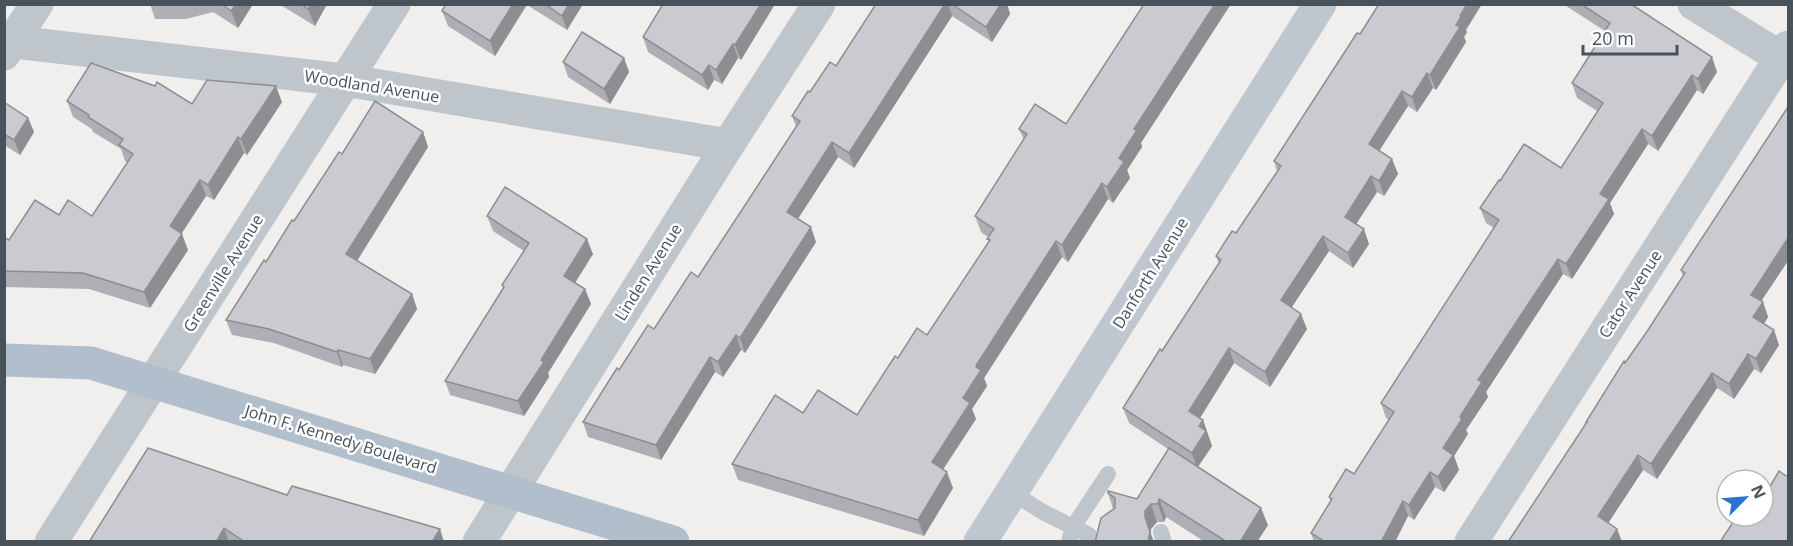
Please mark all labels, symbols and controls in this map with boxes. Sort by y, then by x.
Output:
scale bar [1583,18,1678,56]
text: 20 m [1592,26,1634,50]
street label: Woodland Avenue [303,64,441,108]
street label: Greenville Avenue [178,210,268,336]
street label: Danforth Avenue [1107,213,1193,333]
street label: Linden Avenue [609,219,687,325]
street label: Cator Avenue [1593,246,1667,342]
street label: John F. Kennedy Boulevard [240,399,440,479]
north arrow [1715,468,1775,528]
text: N [1746,481,1771,502]

